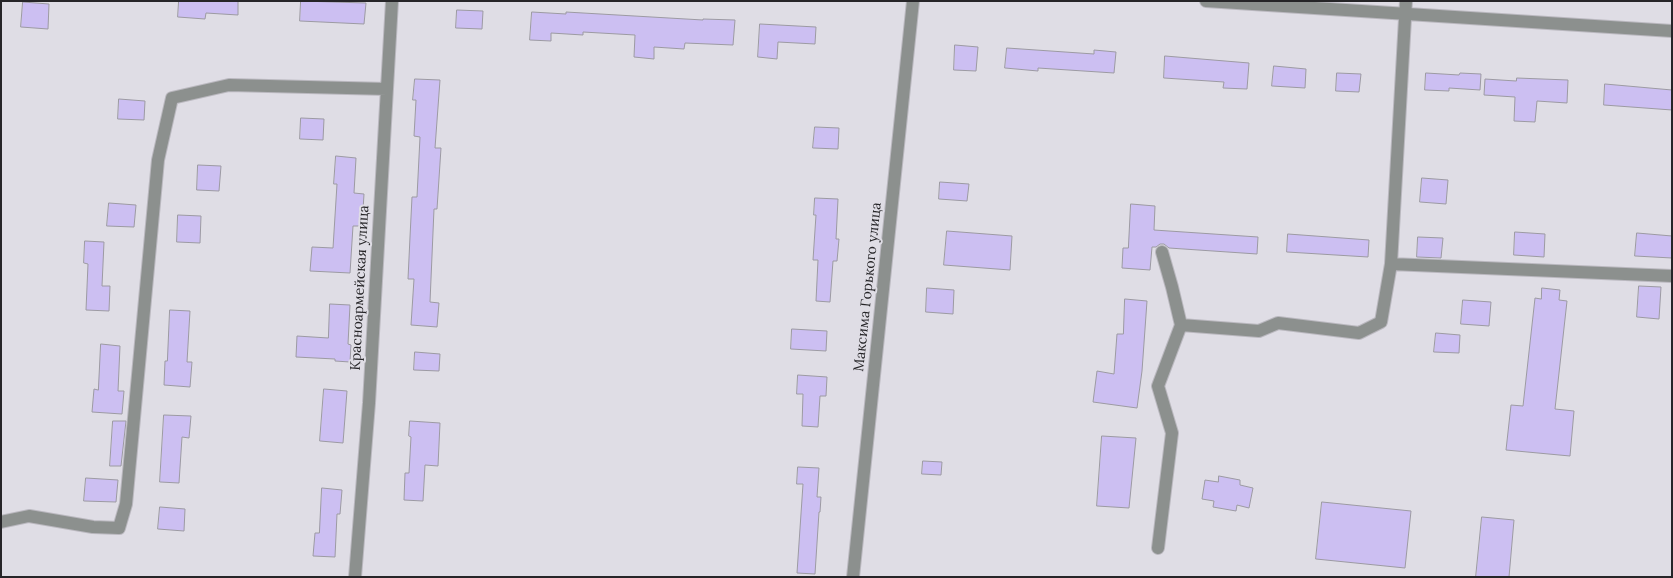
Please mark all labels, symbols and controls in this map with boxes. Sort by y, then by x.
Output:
street label: Максима Горького улица [851,202,885,372]
street label: Красноармейская улица [347,205,373,371]

